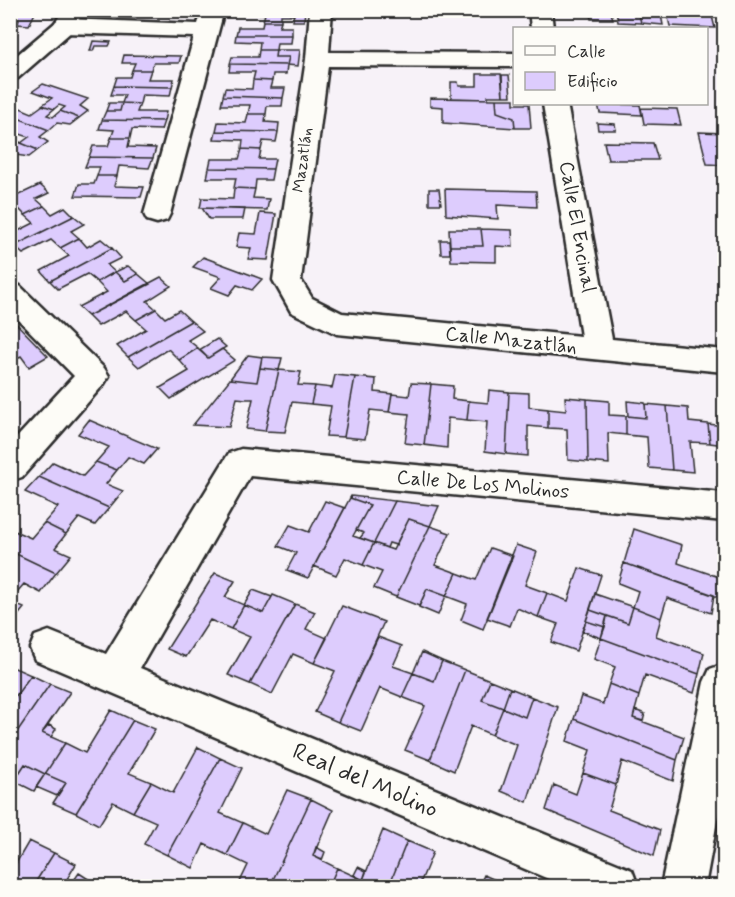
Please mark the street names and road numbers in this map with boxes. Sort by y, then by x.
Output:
street label: Mazatlán [288,126,318,194]
street label: Calle El Encinal [552,159,602,295]
street label: Calle Mazatlán [444,321,578,361]
street label: Calle De Los Molinos [396,464,570,506]
street label: Real del Molino [288,736,442,826]

